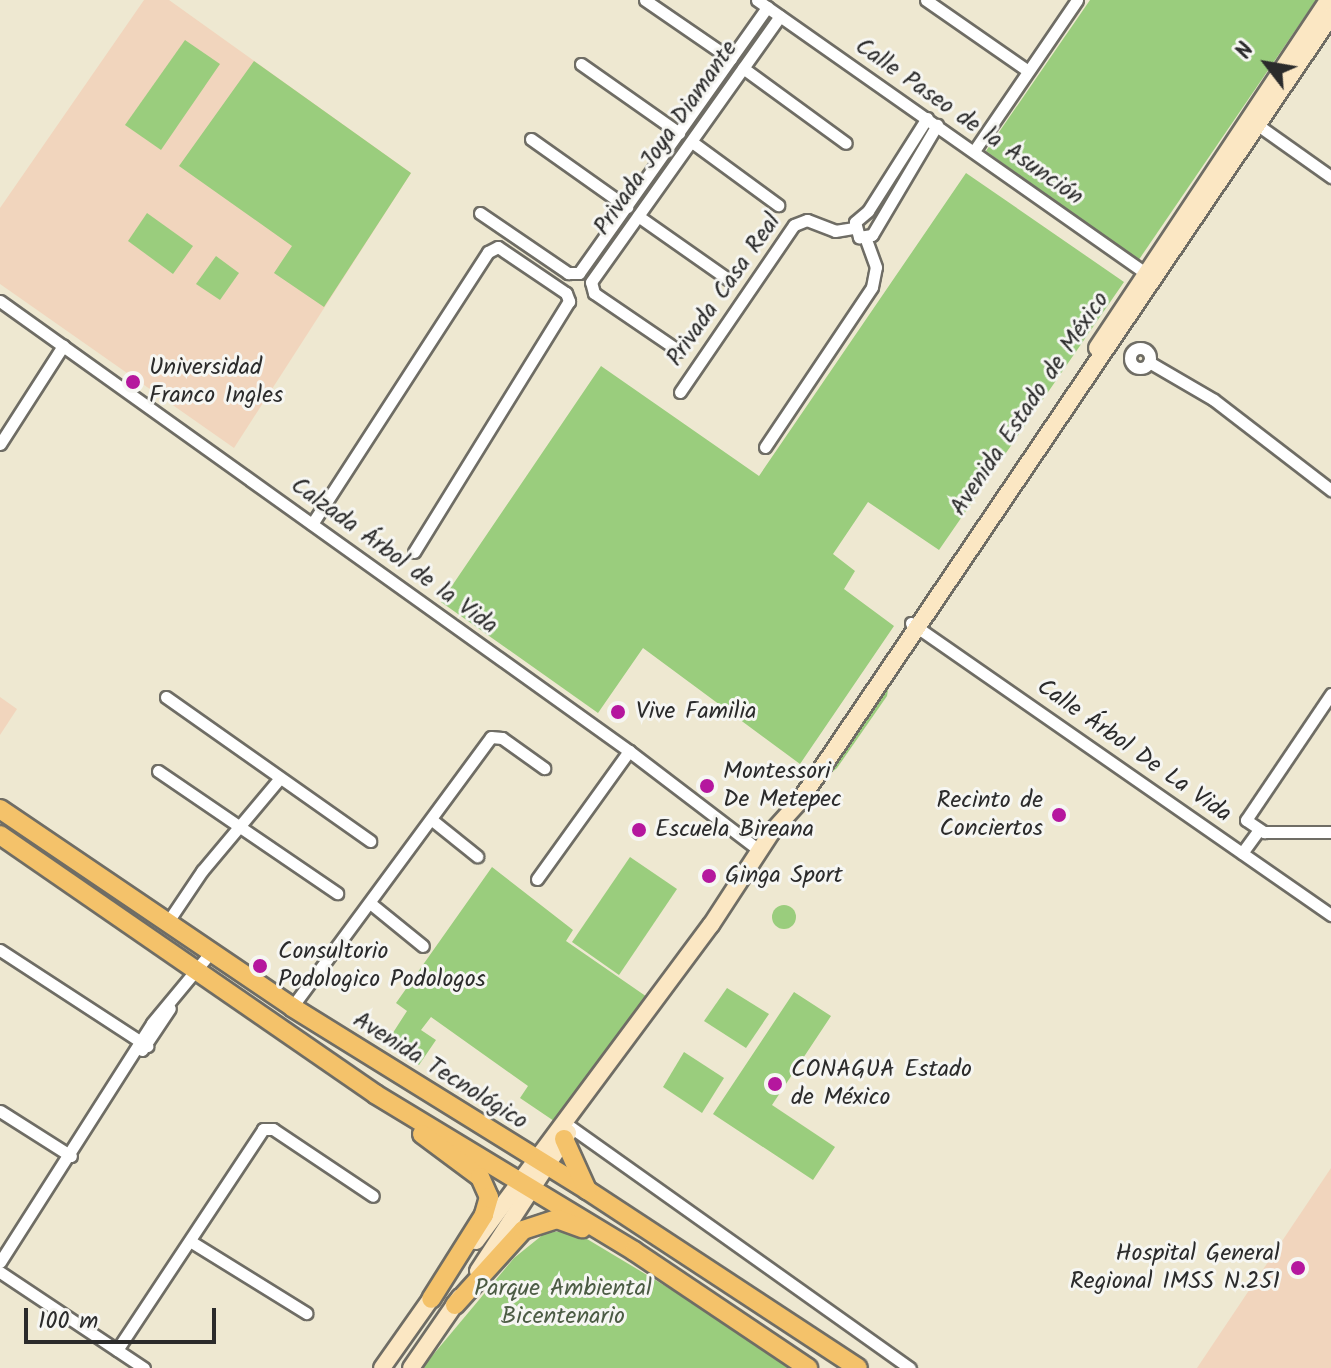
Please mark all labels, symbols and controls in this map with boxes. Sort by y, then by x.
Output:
north arrow [1227,24,1307,104]
street label: Calle Paseo de la Asunción [849,32,1089,212]
street label: Privada Joya Diamante [588,35,744,241]
text: N [1227,36,1265,66]
street label: Privada Casa Real [661,208,787,372]
street label: Avenida Estado de México [944,287,1116,521]
place label: Universidad Franco Ingles [149,354,283,410]
marker: Universidad Franco Ingles [124,373,142,391]
street label: Calzada Árbol de la Vida [285,471,503,641]
street label: Calle Árbol De La Vida [1031,673,1237,829]
place label: Vive Familia [636,698,757,726]
marker: Vive Familia [607,701,629,723]
place label: Montessori De Metepec [723,758,842,814]
marker: Montessori De Metepec [698,777,716,795]
place label: Recinto de Conciertos [936,787,1043,843]
marker: Recinto de Conciertos [1050,806,1068,824]
place label: Escuela Bireana [655,816,814,844]
marker: Escuela Bireana [630,821,648,839]
place label: Ginga Sport [725,862,843,890]
marker: Ginga Sport [700,867,718,885]
place label: Consultorio Podologico Podologos [278,938,486,994]
marker: Consultorio Podologico Podologos [249,955,271,977]
street label: Avenida Tecnológico [347,1006,533,1136]
place label: CONAGUA Estado de México [791,1056,972,1112]
marker: CONAGUA Estado de México [766,1075,784,1093]
place label: Hospital General Regional IMSS N.251 [1070,1240,1280,1296]
marker: Hospital General Regional IMSS N.251 [1287,1257,1309,1279]
park label: Parque Ambiental Bicentenario [474,1275,652,1331]
scale bar [28,1292,220,1342]
text: 100 m [38,1302,98,1341]

